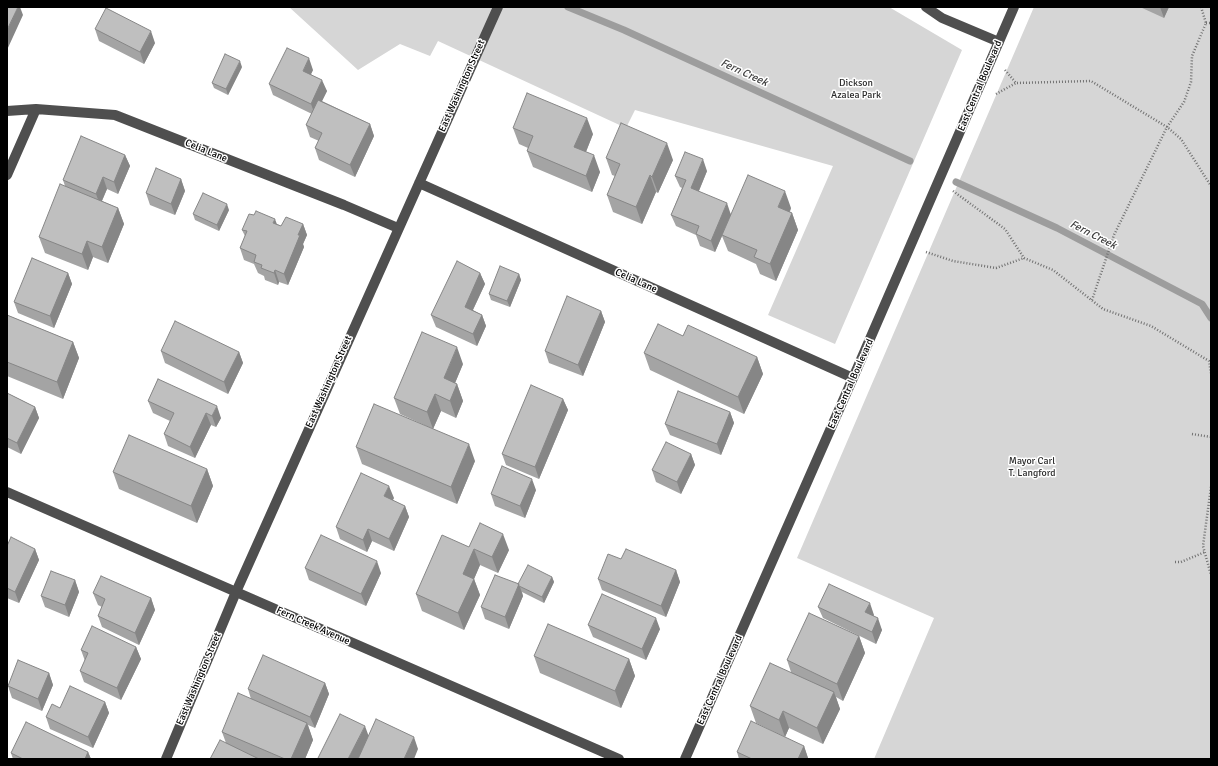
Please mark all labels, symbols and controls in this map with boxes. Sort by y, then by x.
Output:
street label: East Washington Street [436,38,488,134]
street label: East Central Boulevard [955,39,1005,133]
water label: Fern Creek [718,56,770,90]
park label: Dickson Azalea Park [831,77,881,100]
street label: Celia Lane [183,137,229,165]
water label: Fern Creek [1068,218,1118,252]
street label: Celia Lane [613,266,659,296]
street label: East Washington Street [303,334,355,430]
street label: East Central Boulevard [826,337,876,431]
park label: Mayor Carl T. Langford [1008,455,1056,478]
street label: Fern Creek Avenue [274,604,352,648]
street label: East Washington Street [174,631,224,727]
street label: East Central Boulevard [695,633,745,727]

